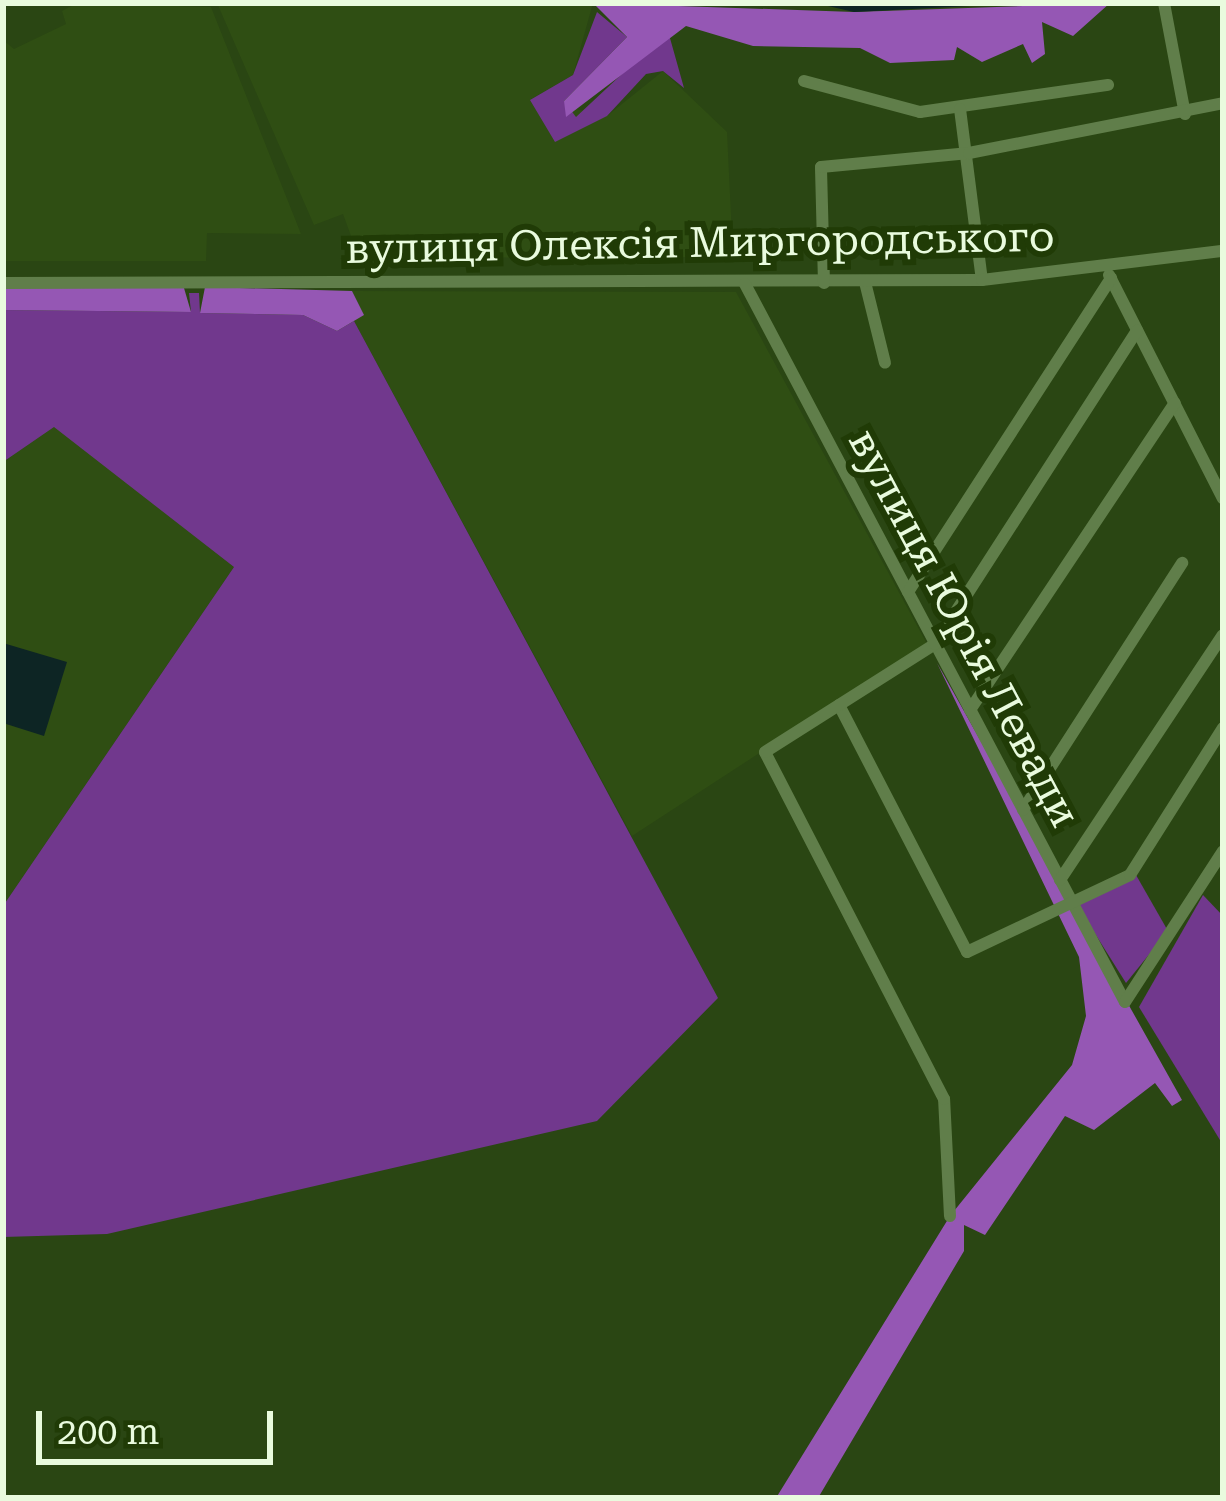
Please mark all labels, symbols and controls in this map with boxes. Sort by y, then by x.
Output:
street label: вулиця Олексія Миргородського [345,212,1055,274]
street label: вулиця Юрія Левади [838,421,1090,835]
scale bar [42,1387,279,1461]
text: 200 m [57,1411,159,1453]

